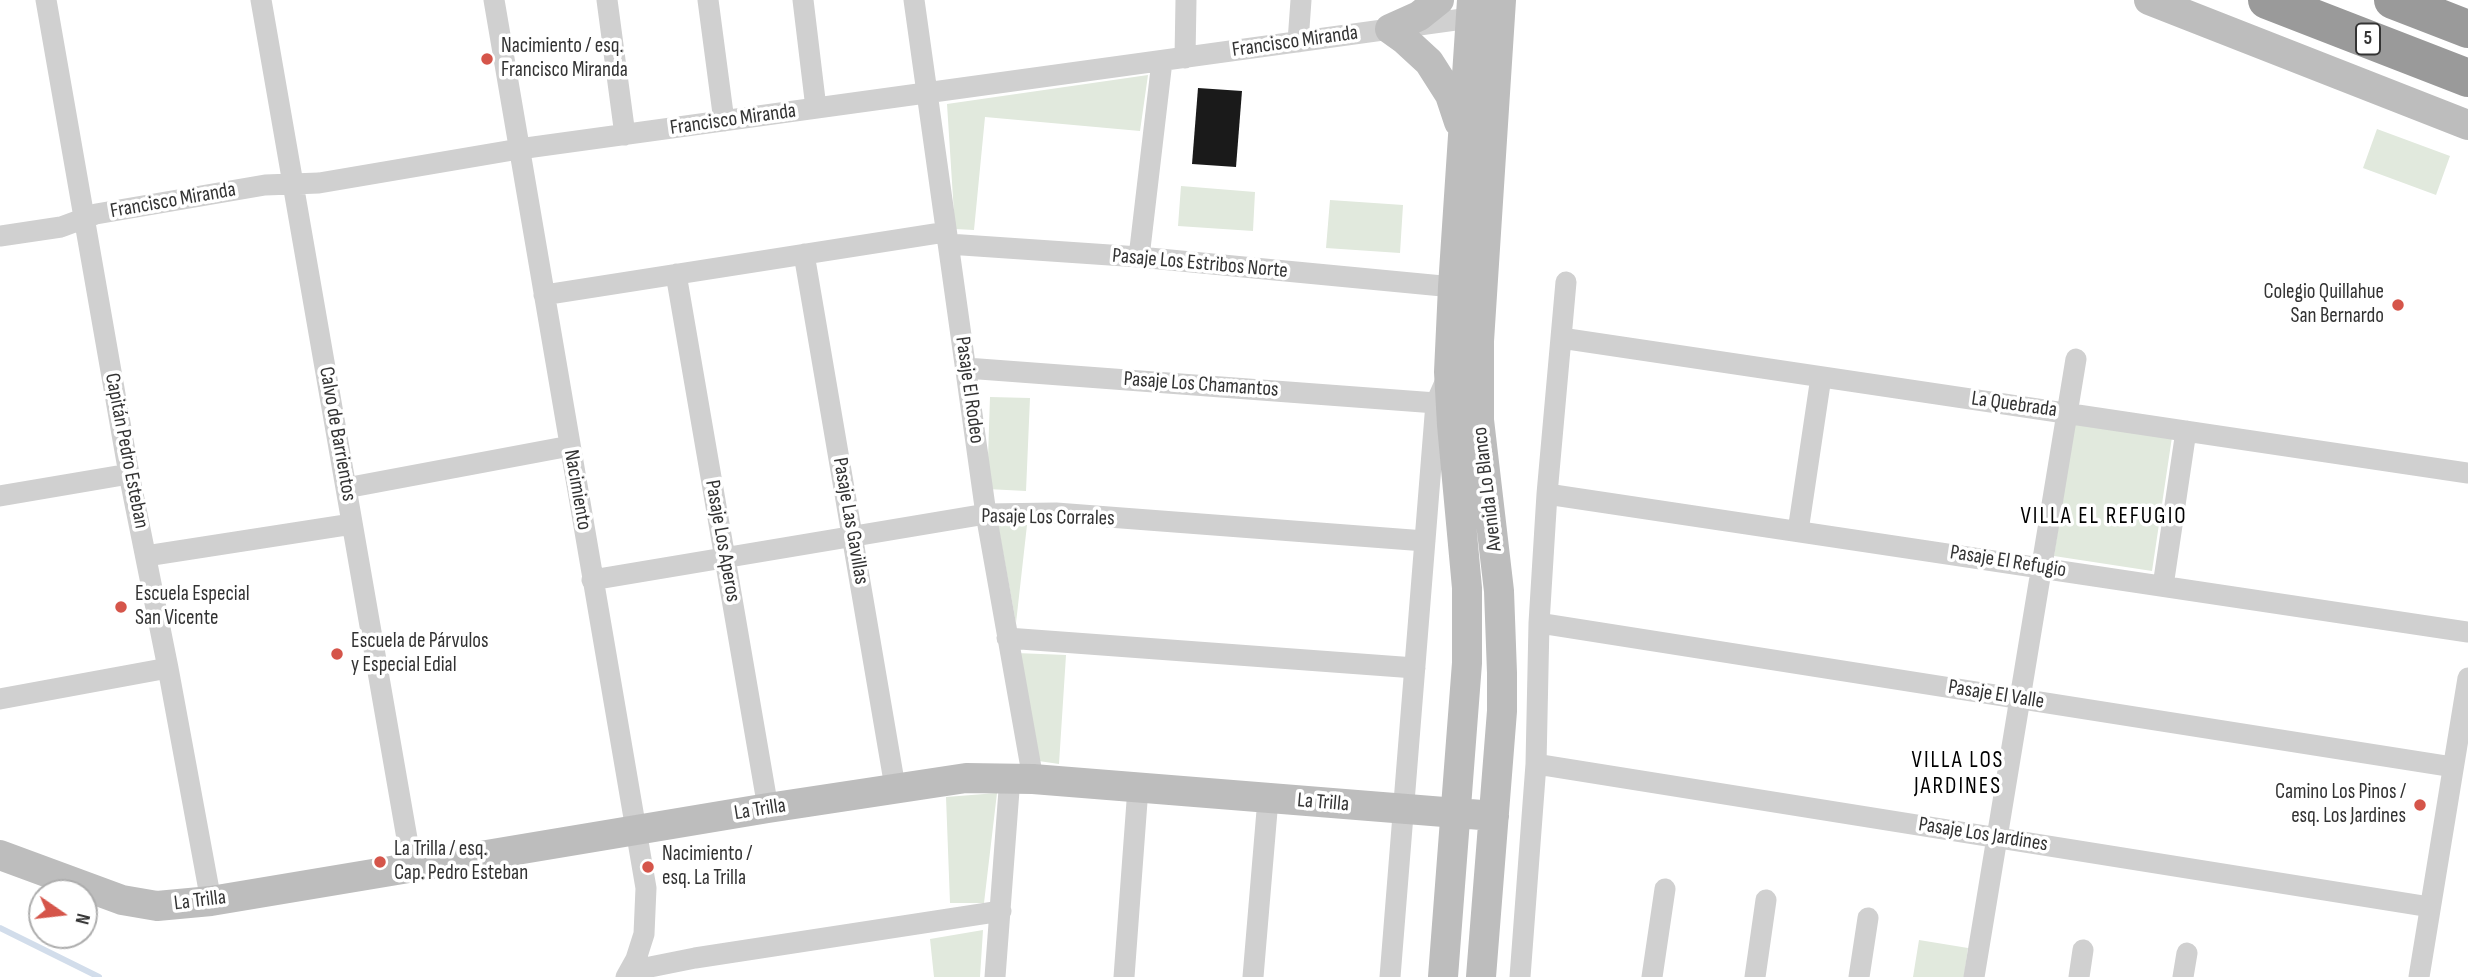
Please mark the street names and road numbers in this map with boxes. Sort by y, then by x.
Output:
street label: Francisco Miranda [1230,21,1360,63]
road number: 5 [2356,23,2380,54]
street label: Francisco Miranda [668,99,798,141]
street label: Francisco Miranda [108,178,238,224]
street label: Pasaje Los Estribos Norte [1111,244,1289,284]
street label: Pasaje El Rodeo [949,335,989,445]
street label: Calvo de Barrientos [313,365,361,503]
street label: Pasaje Los Chamantos [1123,367,1279,403]
street label: Capitán Pedro Esteban [99,371,153,531]
street label: La Quebrada [1970,387,2058,423]
street label: Avenida Lo Blanco [1468,425,1508,553]
street label: Nacimiento [558,448,596,532]
street label: Pasaje Las Gavillas [826,456,874,586]
street label: Pasaje Los Aperos [699,478,745,604]
street label: Pasaje Los Corrales [981,504,1115,532]
street label: Pasaje El Refugio [1948,540,2068,584]
street label: Pasaje El Valle [1946,675,2046,715]
street label: La Trilla [1296,788,1350,818]
street label: La Trilla [732,793,788,827]
street label: Pasaje Los Jardines [1917,812,2049,858]
street label: La Trilla [173,885,227,917]

